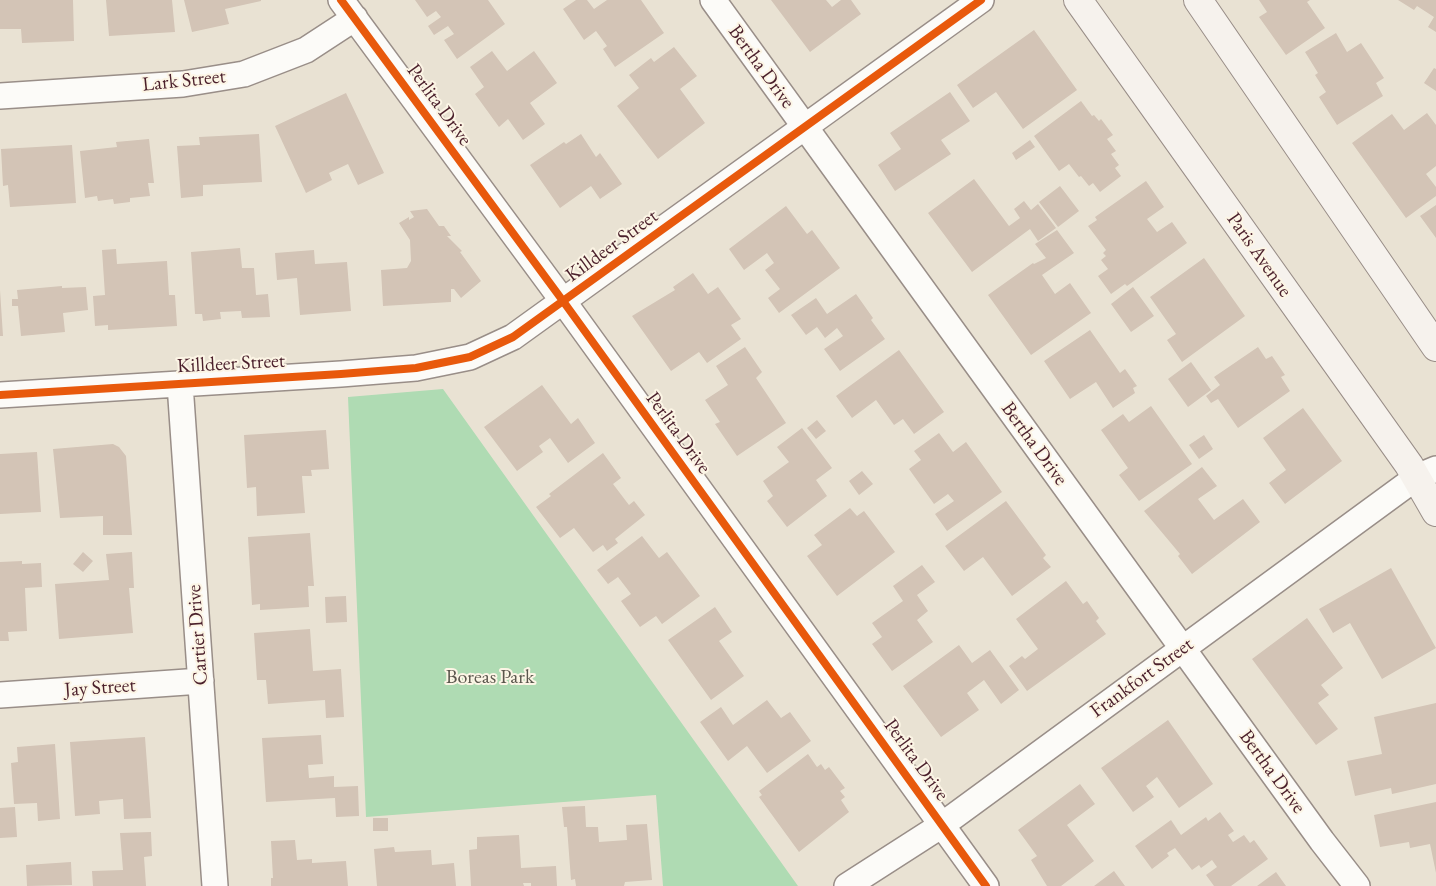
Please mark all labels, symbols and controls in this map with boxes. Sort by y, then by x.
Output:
street label: Bertha Drive [723,21,799,113]
street label: Perlita Drive [401,59,477,151]
street label: Lark Street [141,65,227,97]
street label: Killdeer Street [561,204,663,288]
street label: Paris Avenue [1221,208,1297,302]
street label: Killdeer Street [176,349,286,379]
street label: Perlita Drive [640,387,716,479]
street label: Bertha Drive [996,398,1072,490]
street label: Cartier Drive [182,584,214,686]
street label: Frankfort Street [1086,633,1198,723]
park label: Boreas Park [446,666,534,690]
street label: Jay Street [64,674,136,702]
street label: Perlita Drive [878,714,954,806]
street label: Bertha Drive [1234,726,1310,818]

